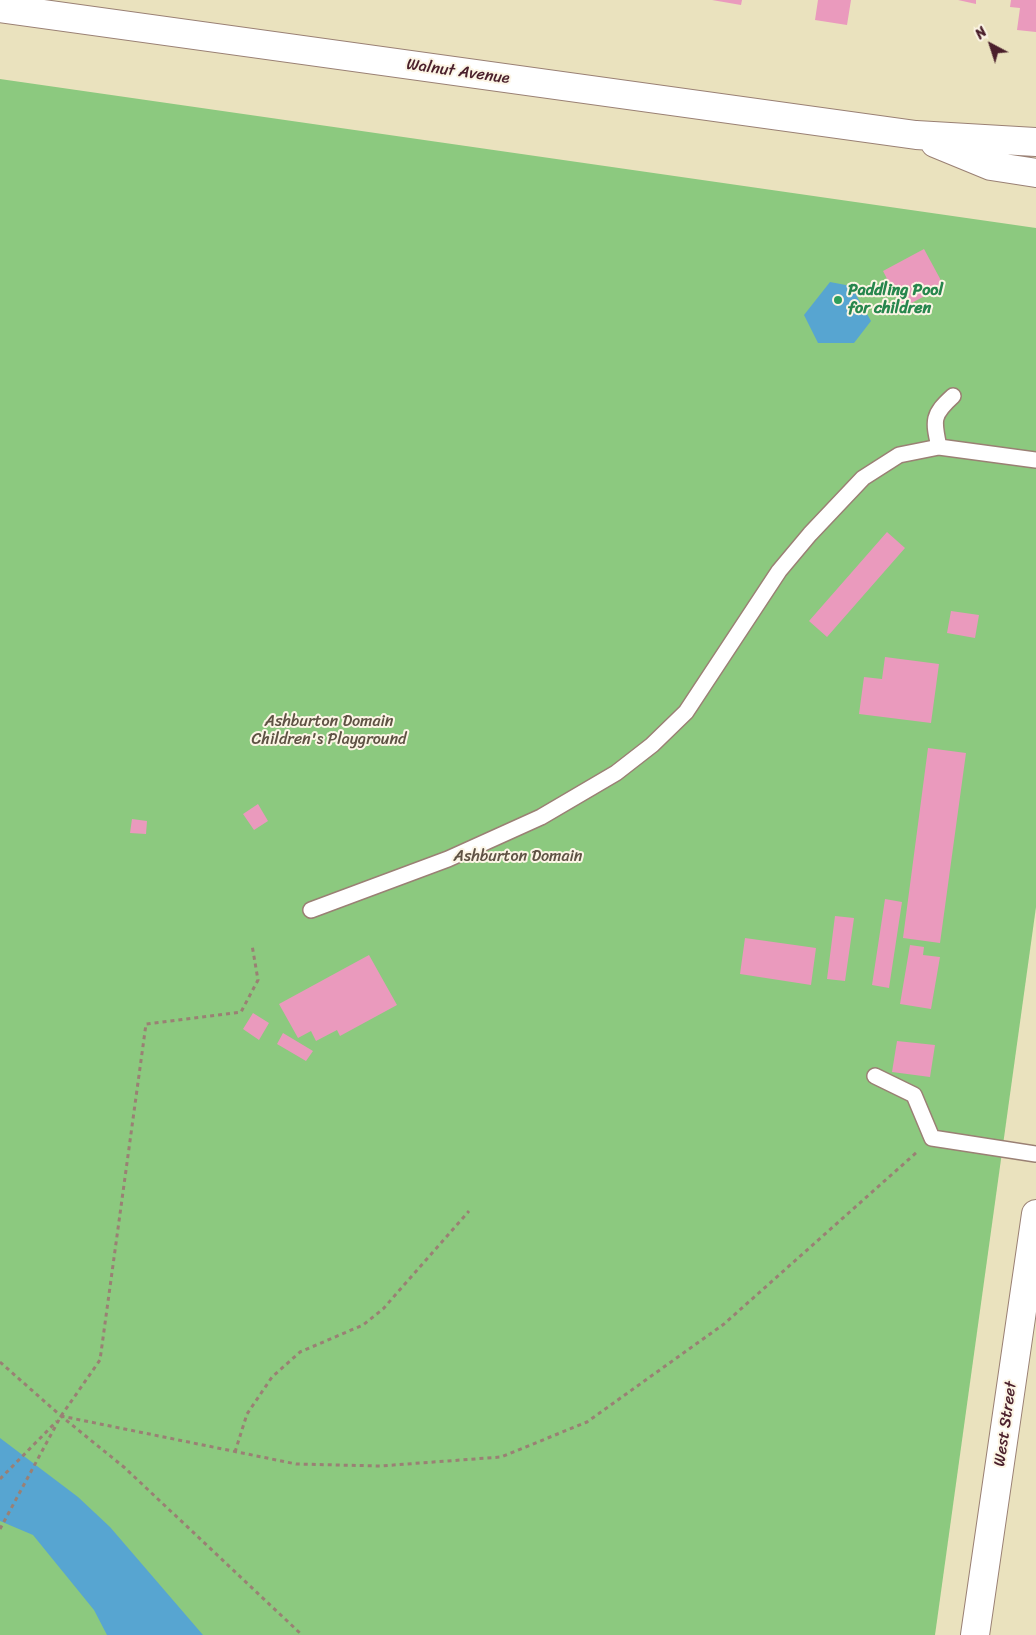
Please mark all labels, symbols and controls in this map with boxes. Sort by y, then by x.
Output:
north arrow [966,20,1016,70]
text: N [969,20,993,46]
street label: Walnut Avenue [405,55,511,89]
place label: Paddling Pool for children [848,281,943,319]
marker: Paddling Pool for children [832,294,844,306]
park label: Ashburton Domain Children's Playground [252,712,406,750]
park label: Ashburton Domain [454,847,582,867]
street label: West Street [991,1380,1021,1468]

